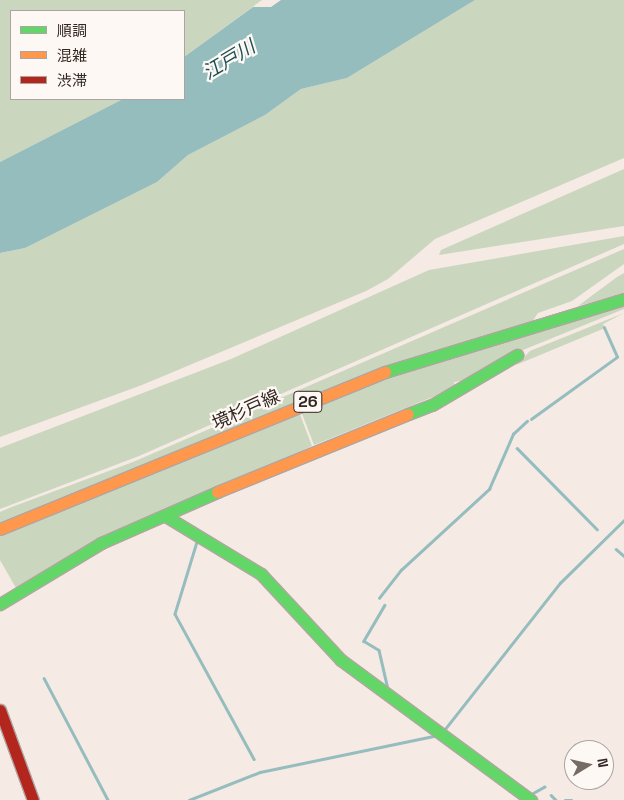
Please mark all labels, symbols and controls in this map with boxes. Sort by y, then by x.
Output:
legend [10,10,185,100]
text: 順調 [57,21,87,40]
water label: 江戸川 [199,36,259,84]
text: 混雑 [57,46,87,65]
text: 渋滞 [57,71,87,90]
street label: 境杉戸線 [209,385,283,435]
road number: 26 [293,388,323,416]
north arrow [564,740,614,790]
text: N [593,757,612,769]

